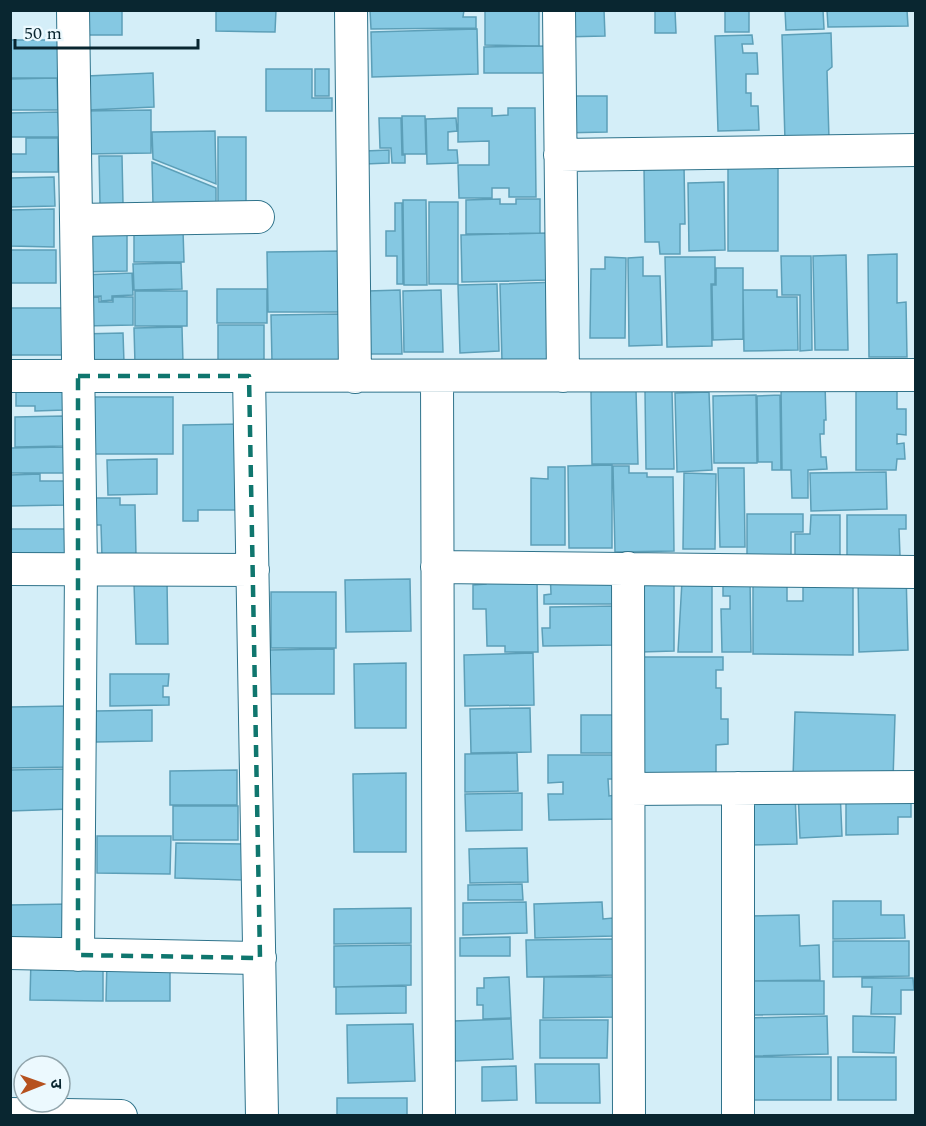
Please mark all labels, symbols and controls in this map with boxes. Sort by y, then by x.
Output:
scale bar [15,12,198,50]
text: 50 m [24,20,62,47]
north arrow [12,1054,72,1114]
text: उ [44,1079,68,1089]

